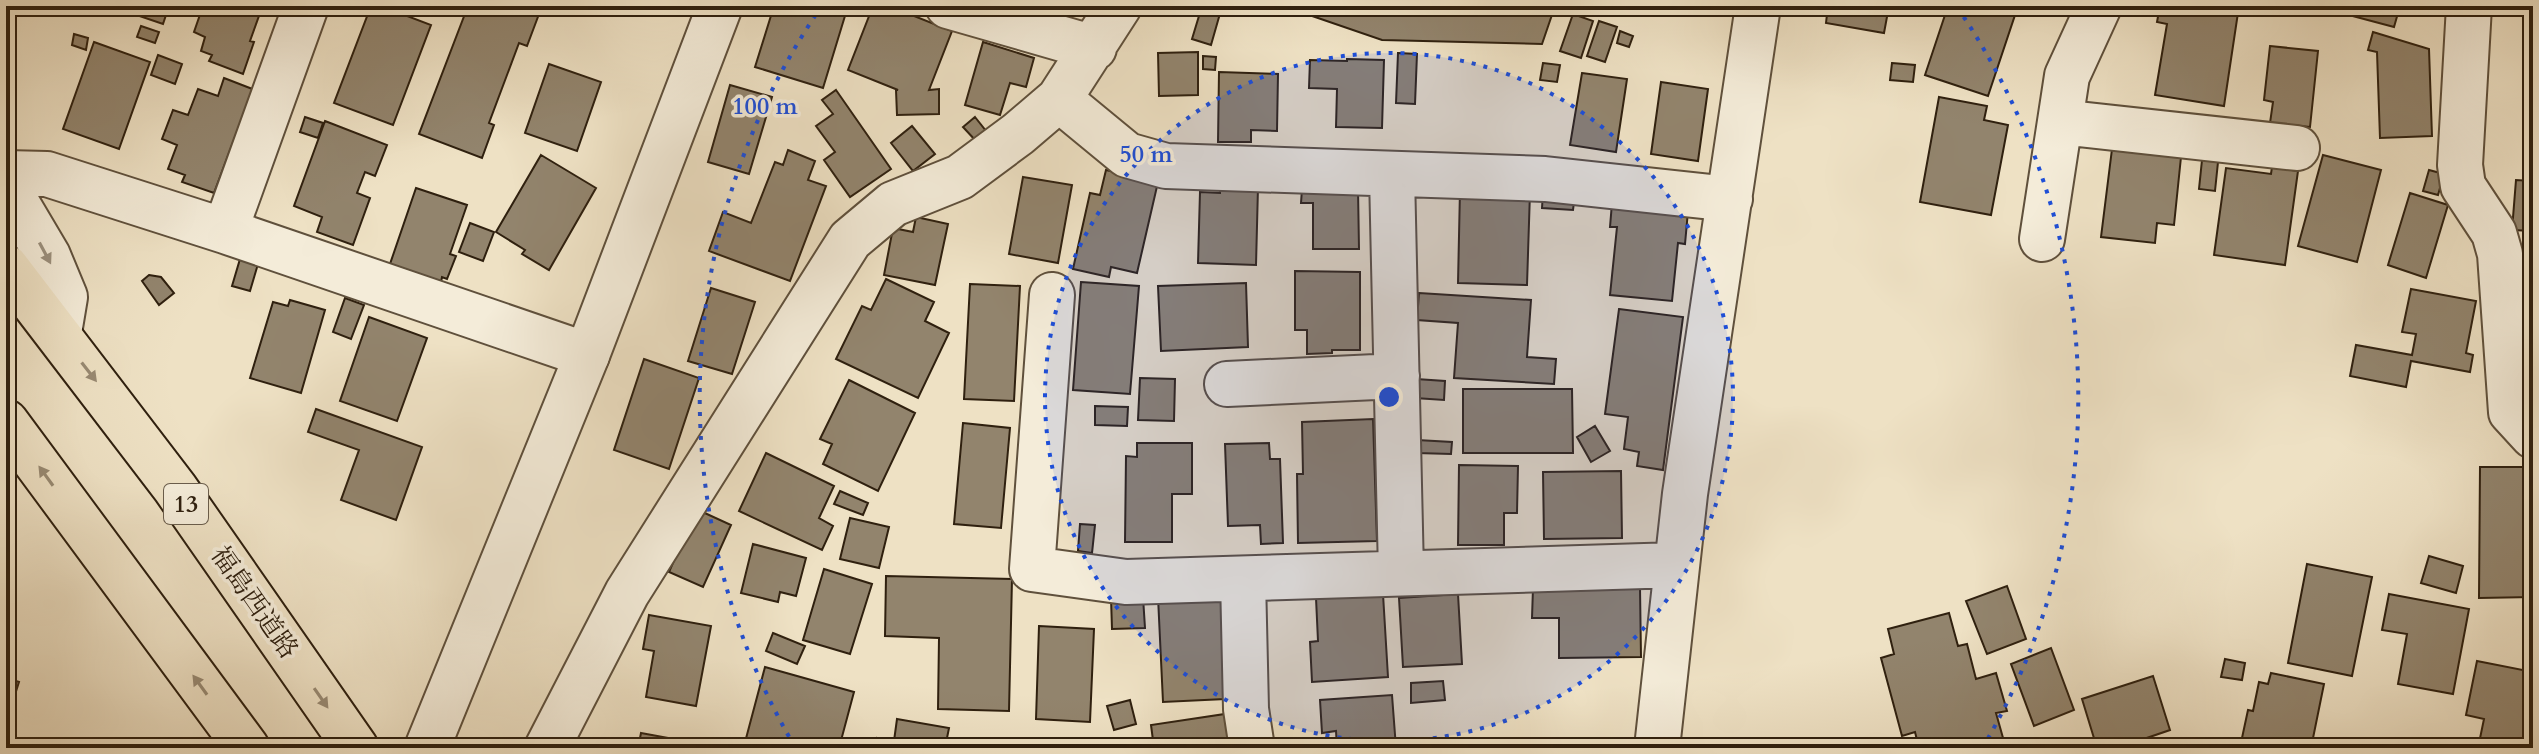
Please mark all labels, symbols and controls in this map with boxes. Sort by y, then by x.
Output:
text: 100 m [732,90,799,123]
text: 50 m [1119,138,1173,171]
one-way arrow [39,241,52,264]
one-way arrow [80,362,96,382]
centre of rings [1375,383,1403,411]
one-way arrow [38,465,54,487]
road number: 13 [164,484,208,524]
street label: 福島西道路 [203,539,306,666]
one-way arrow [193,675,209,695]
one-way arrow [313,687,328,708]

